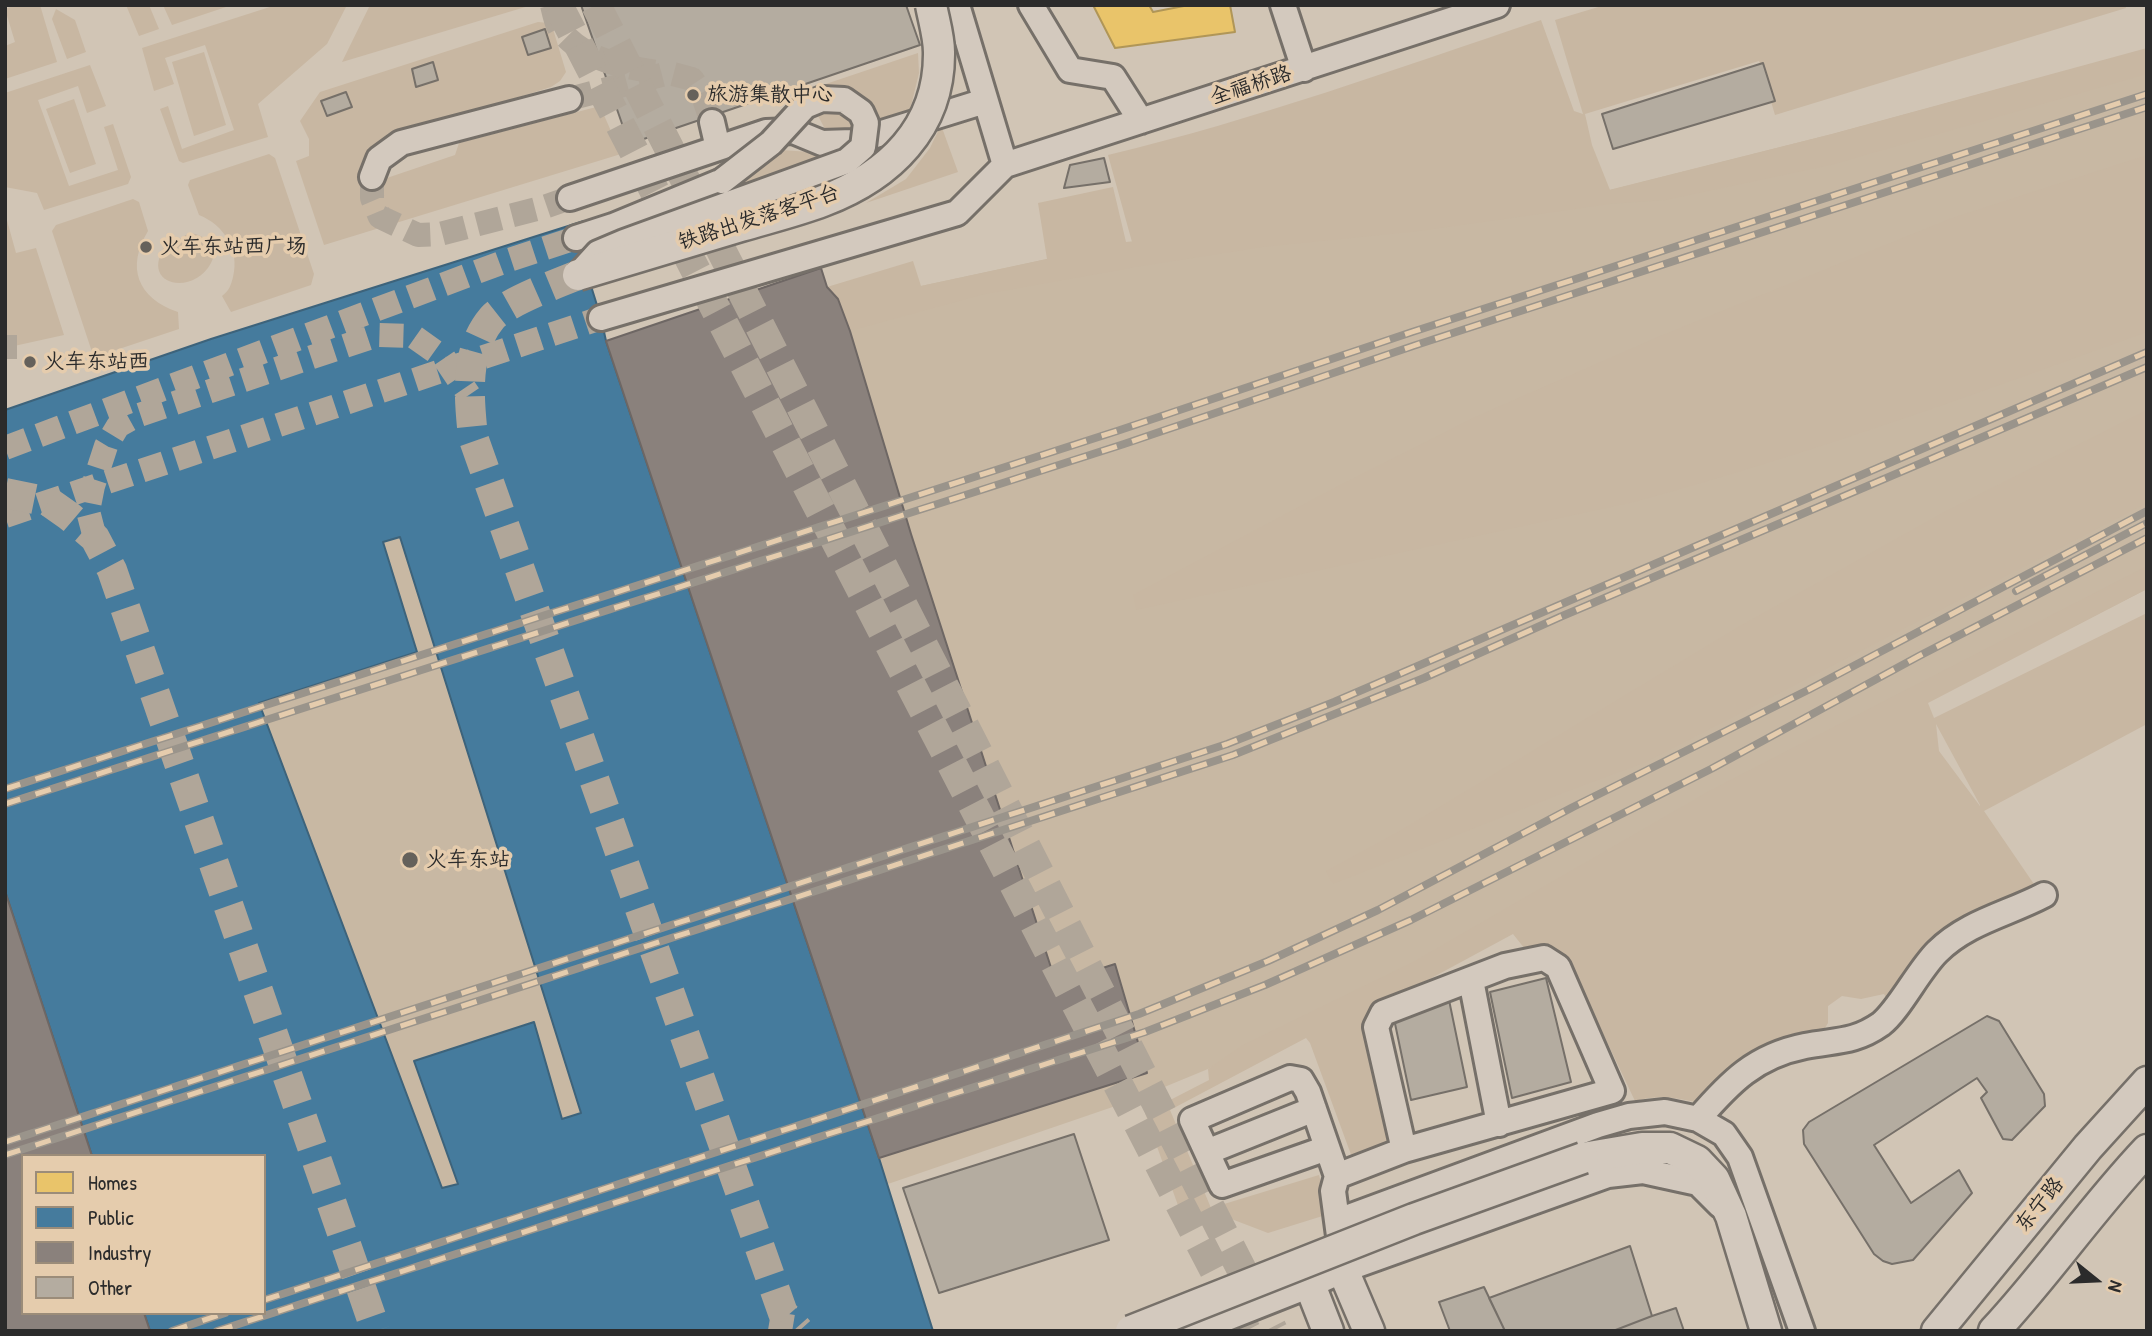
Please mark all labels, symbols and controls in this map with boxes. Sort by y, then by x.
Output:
street label: 全福桥路 [1207,61,1295,111]
place label: 旅游集散中心 [707,82,833,108]
marker: 旅游集散中心 [685,87,701,103]
street label: 铁路出发落客平台 [675,180,843,256]
place label: 火车东站西广场 [160,234,307,260]
marker: 火车东站西广场 [138,239,154,255]
place label: 火车东站西 [44,349,149,375]
marker: 火车东站西 [22,354,38,370]
place label: 火车东站 [426,847,510,873]
marker: 火车东站 [400,850,420,870]
legend [21,1154,266,1315]
text: Homes [88,1168,137,1197]
street label: 东宁路 [2010,1173,2070,1237]
text: Public [88,1203,134,1232]
text: Industry [88,1238,151,1267]
north arrow [2061,1245,2131,1315]
text: Other [88,1273,132,1302]
text: N [2102,1278,2130,1295]

